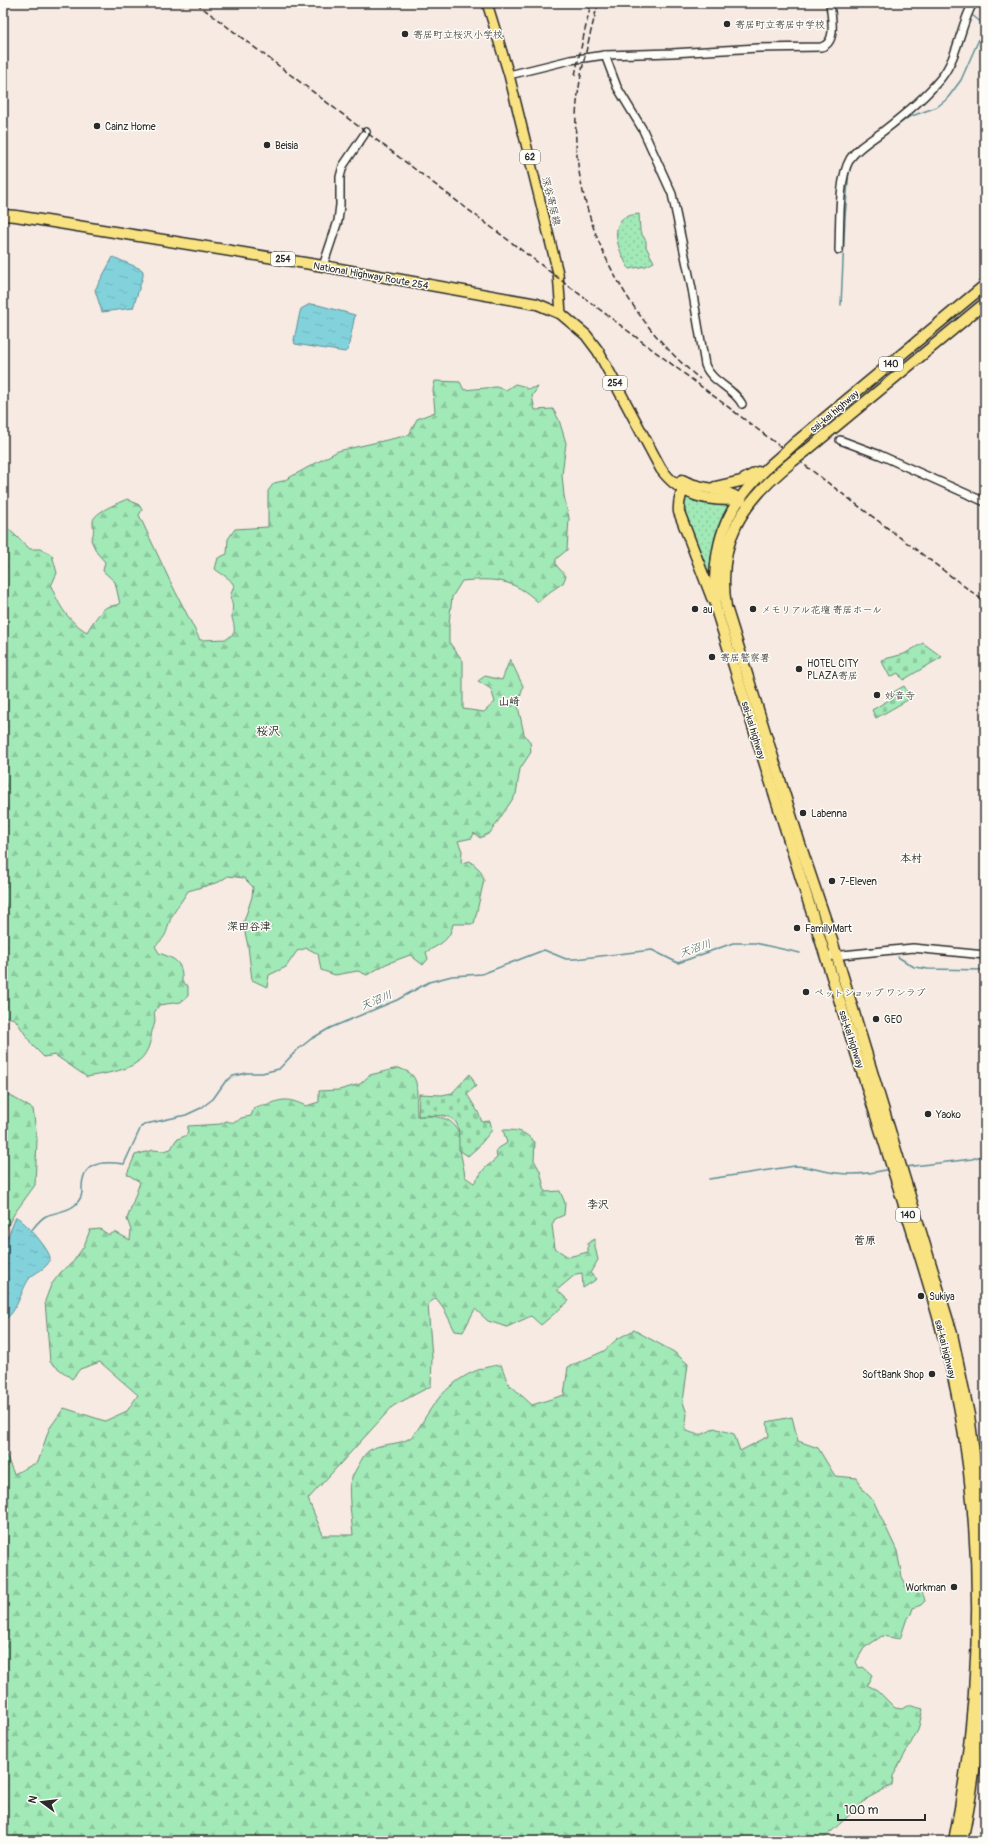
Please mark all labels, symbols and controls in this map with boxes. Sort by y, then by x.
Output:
marker: 寄居町立寄居中学校 [722,19,732,29]
place label: 寄居町立寄居中学校 [735,19,825,31]
marker: 寄居町立桜沢小学校 [400,29,410,39]
place label: 寄居町立桜沢小学校 [413,29,503,41]
marker: Cainz Home [92,121,102,131]
place label: Cainz Home [105,121,156,133]
marker: Beisia [262,140,272,150]
place label: Beisia [275,140,299,152]
road number: 62 [520,150,540,164]
street label: 深谷寄居線 [539,176,563,227]
road number: 254 [271,252,295,266]
street label: National Highway Route 254 [312,260,430,292]
road number: 140 [879,357,903,371]
road number: 254 [603,376,627,390]
street label: sai-kai highway [808,387,862,436]
marker: au [690,604,700,614]
place label: au [703,604,712,616]
marker: メモリアル花壇 寄居ホール [748,604,758,614]
place label: メモリアル花壇 寄居ホール [761,604,882,616]
marker: 寄居警察署 [707,652,717,662]
place label: 寄居警察署 [720,652,770,664]
place label: HOTEL CITY PLAZA寄居 [807,658,859,682]
marker: HOTEL CITY PLAZA寄居 [794,664,804,674]
marker: 妙音寺 [872,690,882,700]
place label: 妙音寺 [885,690,915,702]
district label: 山崎 [498,695,520,708]
street label: sai-kai highway [739,700,768,761]
district label: 桜沢 [256,724,280,739]
marker: Labenna [798,808,808,818]
place label: Labenna [811,808,847,820]
district label: 本村 [900,852,922,865]
marker: 7-Eleven [827,876,837,886]
place label: 7-Eleven [840,876,877,888]
district label: 深田谷津 [227,920,271,933]
marker: FamilyMart [792,923,802,933]
place label: FamilyMart [805,923,853,935]
water label: 天沼川 [677,937,713,960]
marker: ペットショップ ワンラブ [801,987,811,997]
place label: ペットショップ ワンラブ [814,987,926,999]
water label: 天沼川 [358,988,394,1013]
street label: sai-kai highway [836,1009,866,1070]
marker: GEO [871,1014,881,1024]
place label: GEO [884,1014,902,1026]
marker: Yaoko [923,1109,933,1119]
place label: Yaoko [935,1109,962,1121]
district label: 李沢 [587,1198,609,1211]
road number: 140 [896,1208,920,1222]
district label: 菅原 [854,1234,876,1247]
marker: Sukiya [916,1291,926,1301]
place label: Sukiya [929,1291,955,1303]
street label: sai-kai highway [932,1319,958,1381]
place label: SoftBank Shop [862,1369,924,1381]
marker: SoftBank Shop [927,1369,937,1379]
place label: Workman [905,1582,946,1594]
marker: Workman [949,1582,959,1592]
north arrow [22,1782,62,1822]
text: N [26,1794,40,1805]
scale bar [838,1796,925,1822]
text: 100 m [844,1803,879,1818]

